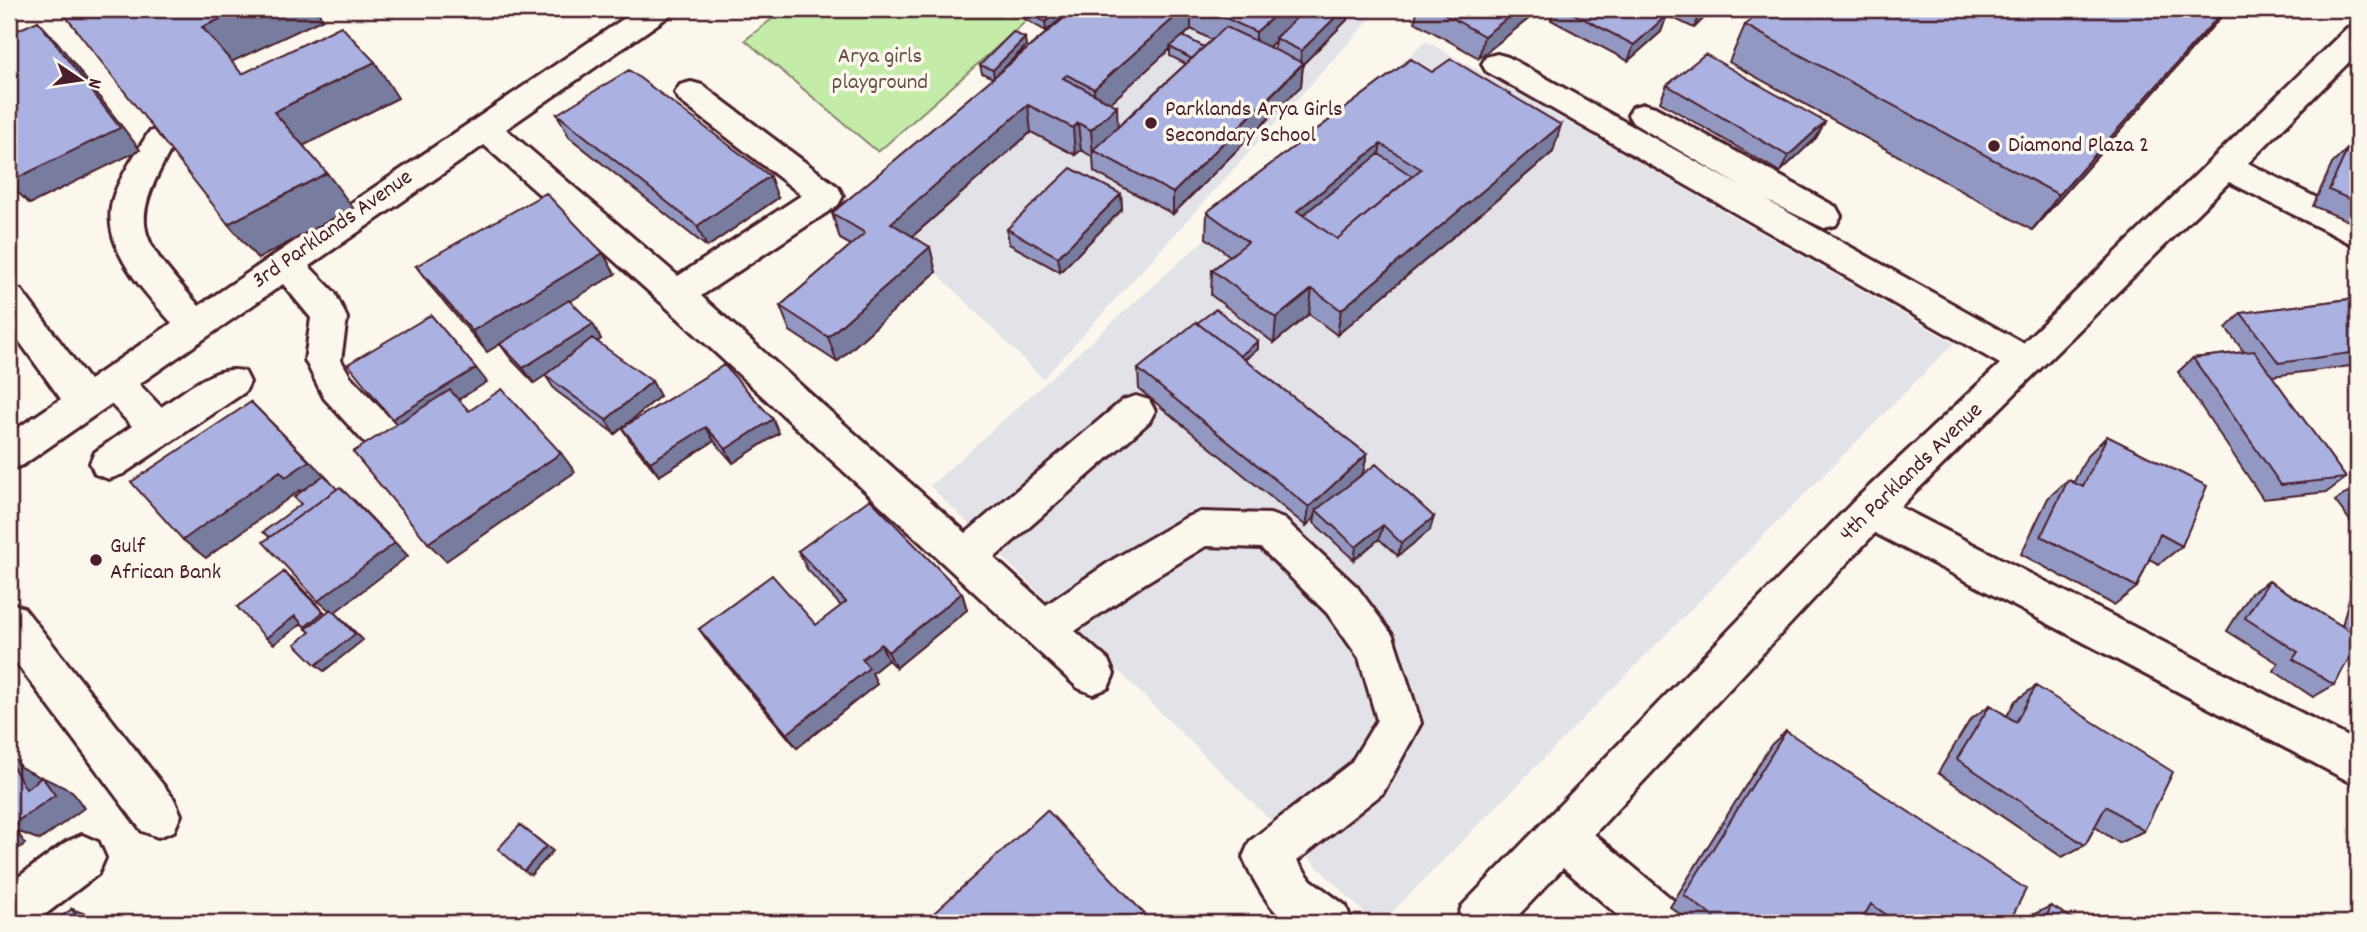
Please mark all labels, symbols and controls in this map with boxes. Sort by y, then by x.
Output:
park label: Arya girls playground [832,41,928,100]
north arrow [46,46,116,116]
text: N [79,75,107,91]
place label: Parklands Arya Girls Secondary School [1165,94,1343,153]
marker: Parklands Arya Girls Secondary School [1143,115,1159,131]
place label: Diamond Plaza 2 [2008,130,2149,163]
marker: Diamond Plaza 2 [1986,138,2002,154]
street label: 3rd Parklands Avenue [246,162,420,298]
street label: 4th Parklands Avenue [1833,396,1991,550]
place label: Gulf African Bank [110,531,221,590]
marker: Gulf African Bank [88,552,104,568]

